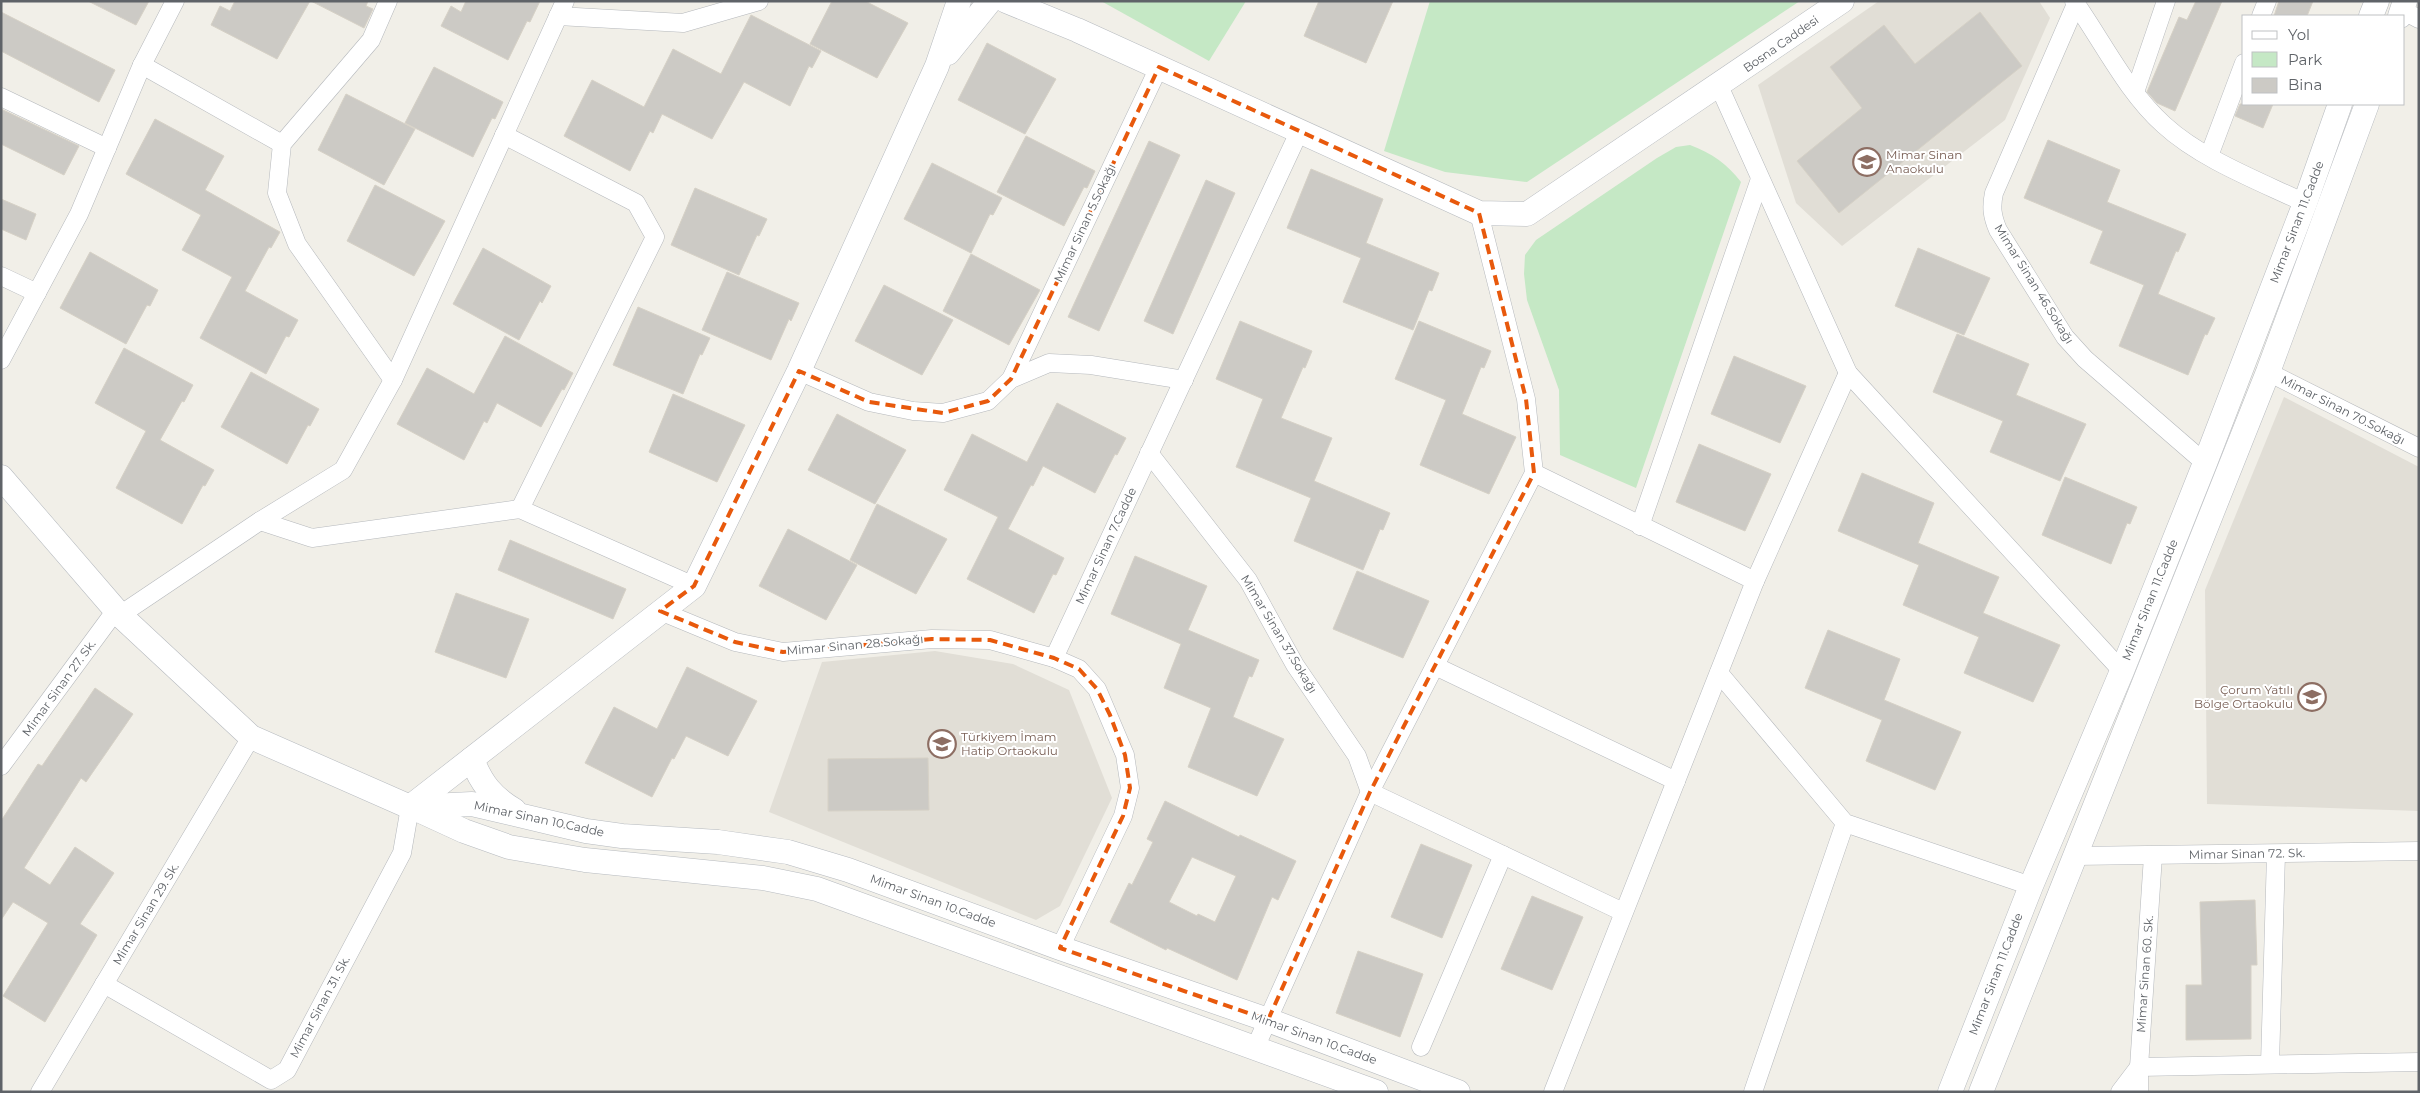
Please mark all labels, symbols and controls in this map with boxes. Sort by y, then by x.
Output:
street label: Bosna Caddesi [1740,12,1821,75]
legend [2242,15,2405,105]
text: Yol [2288,25,2310,44]
text: Park [2288,50,2322,69]
text: Bina [2288,75,2322,94]
school or university icon: Mimar Sinan Anaokulu [1852,147,1882,177]
place label: Mimar Sinan Anaokulu [1886,147,1962,176]
street label: Mimar Sinan 11.Cadde [2266,159,2327,285]
street label: Mimar Sinan 5.Sokağı [1050,161,1119,285]
street label: Mimar Sinan 46.Sokağı [1991,221,2077,346]
street label: Mimar Sinan 70.Sokağı [2279,372,2408,447]
street label: Mimar Sinan 7.Cadde [1072,485,1139,607]
street label: Mimar Sinan 11.Cadde [2118,537,2181,663]
street label: Mimar Sinan 37.Sokağı [1238,572,1321,696]
street label: Mimar Sinan 28.Sokağı [786,631,924,658]
street label: Mimar Sinan 27. Sk. [19,637,99,739]
place label: Çorum Yatılı Bölge Ortaokulu [2194,682,2293,711]
school or university icon: Çorum Yatılı Bölge Ortaokulu [2297,682,2327,712]
school or university icon: Türkiyem İmam Hatip Ortaokulu [927,729,957,759]
place label: Türkiyem İmam Hatip Ortaokulu [961,729,1058,758]
street label: Mimar Sinan 10.Cadde [473,797,606,840]
street label: Mimar Sinan 72. Sk. [2189,845,2305,862]
street label: Mimar Sinan 29. Sk. [109,860,182,968]
street label: Mimar Sinan 10.Cadde [868,871,998,930]
street label: Mimar Sinan 11.Cadde [1965,911,2026,1037]
street label: Mimar Sinan 60. Sk. [2133,915,2156,1033]
street label: Mimar Sinan 31. Sk. [286,953,353,1060]
street label: Mimar Sinan 10.Cadde [1249,1008,1379,1067]

